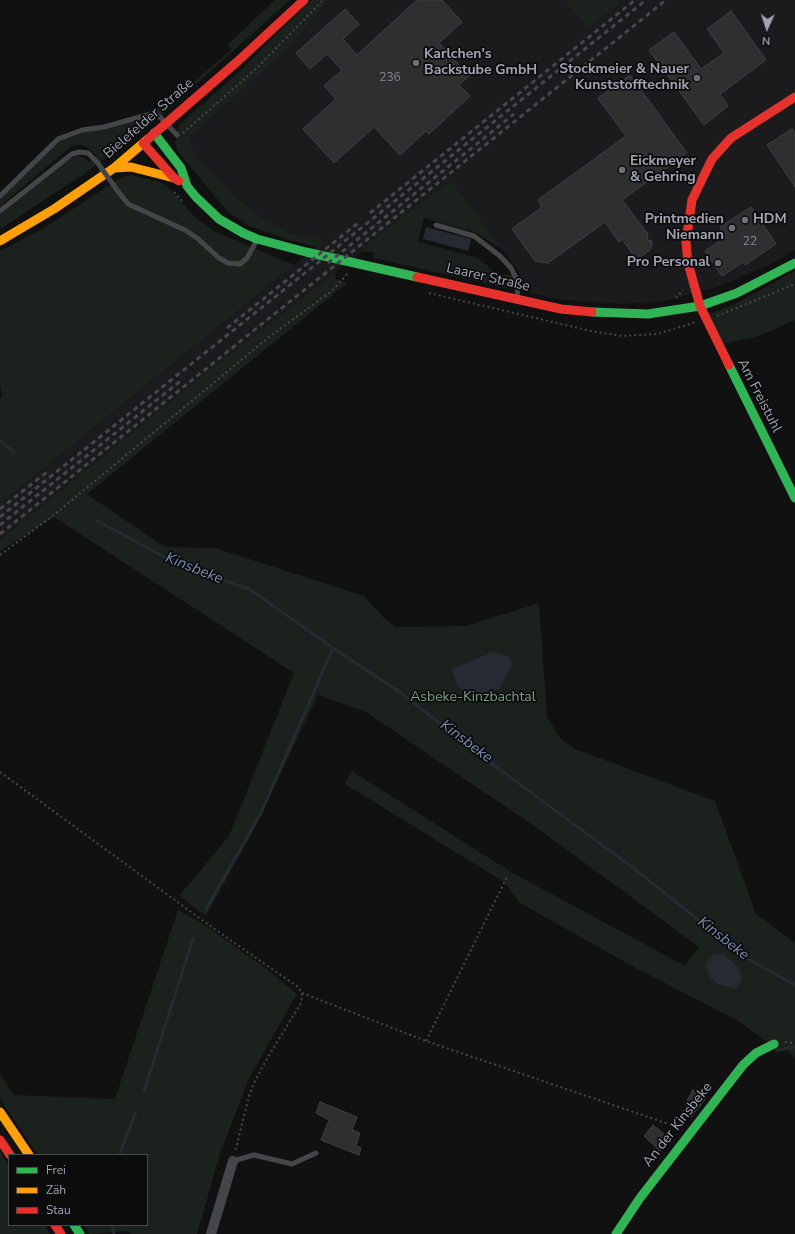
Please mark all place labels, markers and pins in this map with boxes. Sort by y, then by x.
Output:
place label: Karlchen's Backstube GmbH [424,47,537,80]
marker: Karlchen's Backstube GmbH [411,58,421,68]
place label: Stockmeier & Nauer Kunststofftechnik [559,62,689,94]
marker: Stockmeier & Nauer Kunststofftechnik [692,73,702,83]
place label: Eickmeyer & Gehring [630,154,696,186]
marker: Eickmeyer & Gehring [617,165,627,175]
place label: Printmedien Niemann [645,212,724,244]
place label: HDM [753,212,787,228]
marker: HDM [740,215,750,225]
marker: Printmedien Niemann [727,223,737,233]
place label: Pro Personal [627,255,710,271]
marker: Pro Personal [713,258,723,268]

